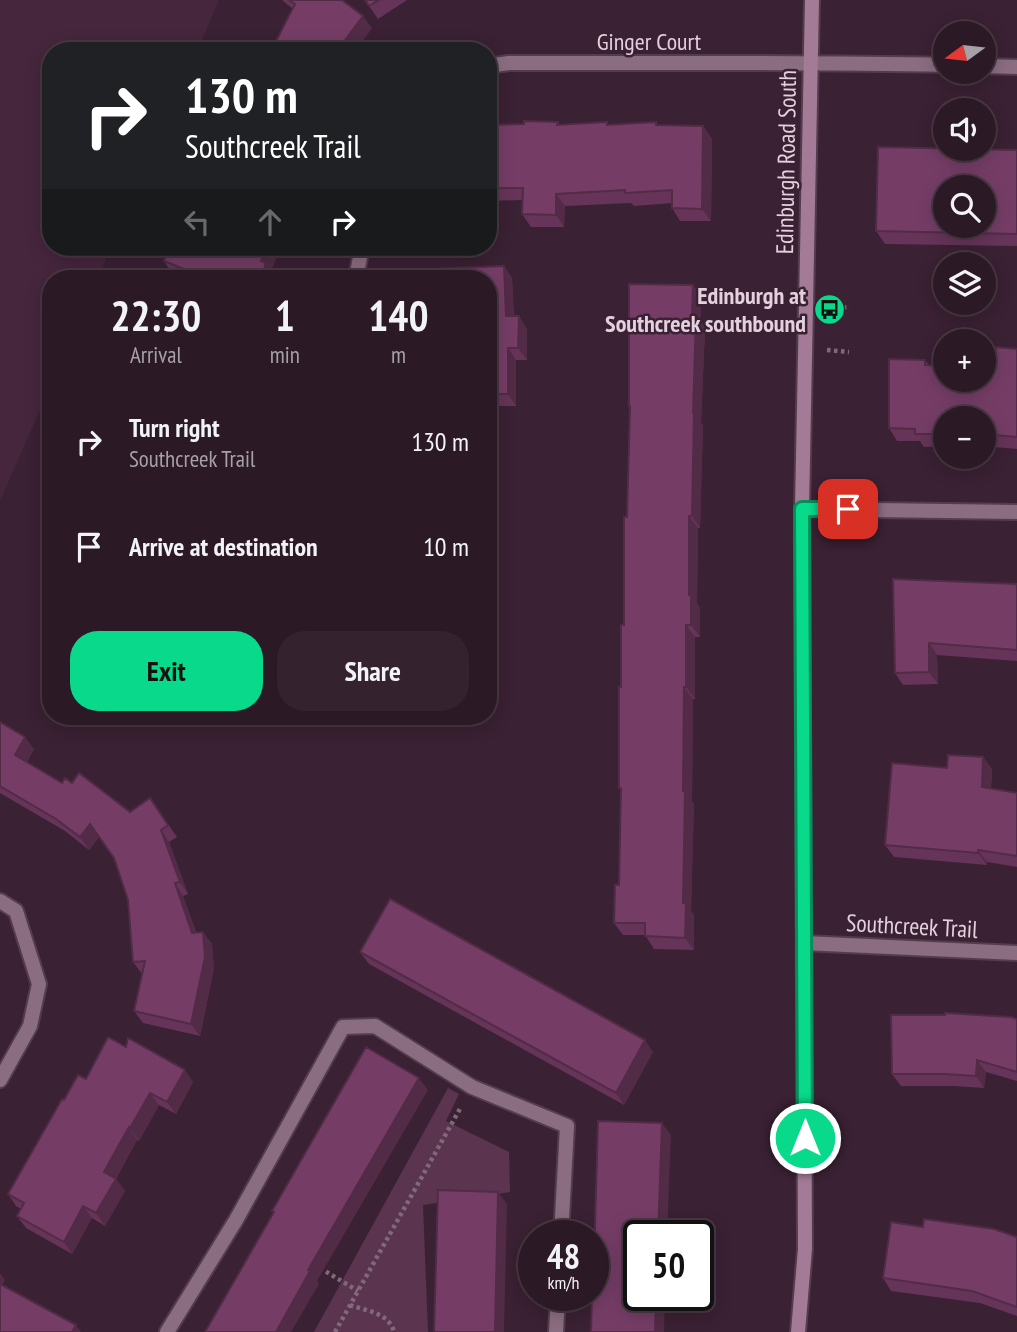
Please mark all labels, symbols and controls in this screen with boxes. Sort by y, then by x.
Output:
north arrow [933,21,996,84]
map controls [933,21,996,469]
street label: Ginger Court [597,26,702,57]
text: 130 m [185,63,298,127]
icon: right [70,70,161,161]
street label: Edinburgh Road South [769,70,803,254]
button: sound [933,98,996,161]
text: Southcreek Trail [185,125,361,167]
button: search [933,175,996,238]
icon: left [178,203,216,241]
icon: ahead [251,203,289,241]
icon: right [324,203,362,241]
button: layers [933,252,996,315]
place label: Edinburgh at Southcreek southbound [605,280,806,339]
text: 22:30 [110,288,201,343]
text: 1 [275,288,295,343]
text: 140 [368,288,429,343]
bus stop icon: Edinburgh at Southcreek southbound [812,292,846,326]
button: + [933,329,996,392]
text: Arrival [130,340,182,369]
text: min [270,340,300,369]
text: m [391,340,406,369]
button: − [933,406,996,469]
text: Turn right [129,411,220,444]
icon: right [70,423,108,461]
text: 130 m [411,425,469,458]
text: Southcreek Trail [129,444,255,473]
pin [818,479,878,539]
icon: arrive [829,490,867,528]
icon: arrive [70,528,108,566]
text: Arrive at destination [129,530,318,563]
text: 10 m [423,530,469,563]
button: Exit [70,631,263,711]
button: Share [277,631,469,711]
street label: Southcreek Trail [845,907,979,945]
position arrow [768,1101,842,1175]
speed limit sign: 50 [623,1220,714,1311]
text: 48 [547,1233,580,1279]
text: km/h [548,1271,579,1294]

